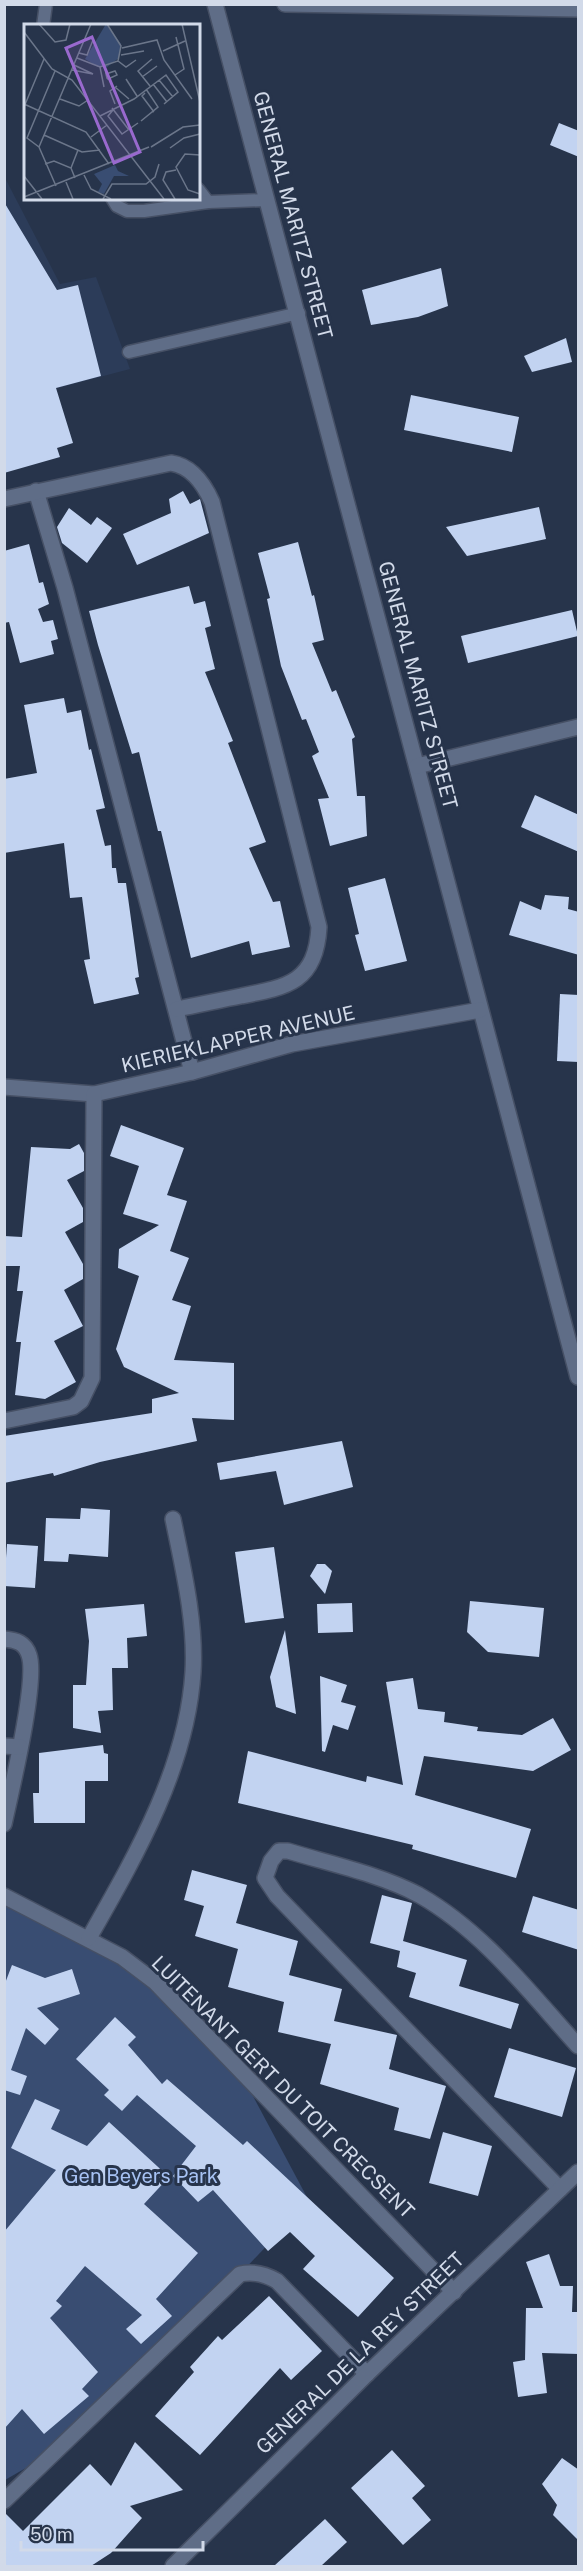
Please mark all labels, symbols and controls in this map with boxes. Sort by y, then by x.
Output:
inset map [24,24,200,200]
street label: GENERAL MARITZ STREET [248,89,338,342]
street label: GENERAL MARITZ STREET [373,559,463,812]
street label: KIERIEKLAPPER AVENUE [119,1000,357,1078]
street label: LUITENANT GERT DU TOIT CRECSENT [147,1951,419,2223]
park label: Gen Beyers Park [64,2164,218,2188]
street label: GENERAL DE LA REY STREET [251,2247,469,2459]
scale bar [21,2514,202,2552]
text: 50 m [30,2524,73,2545]

